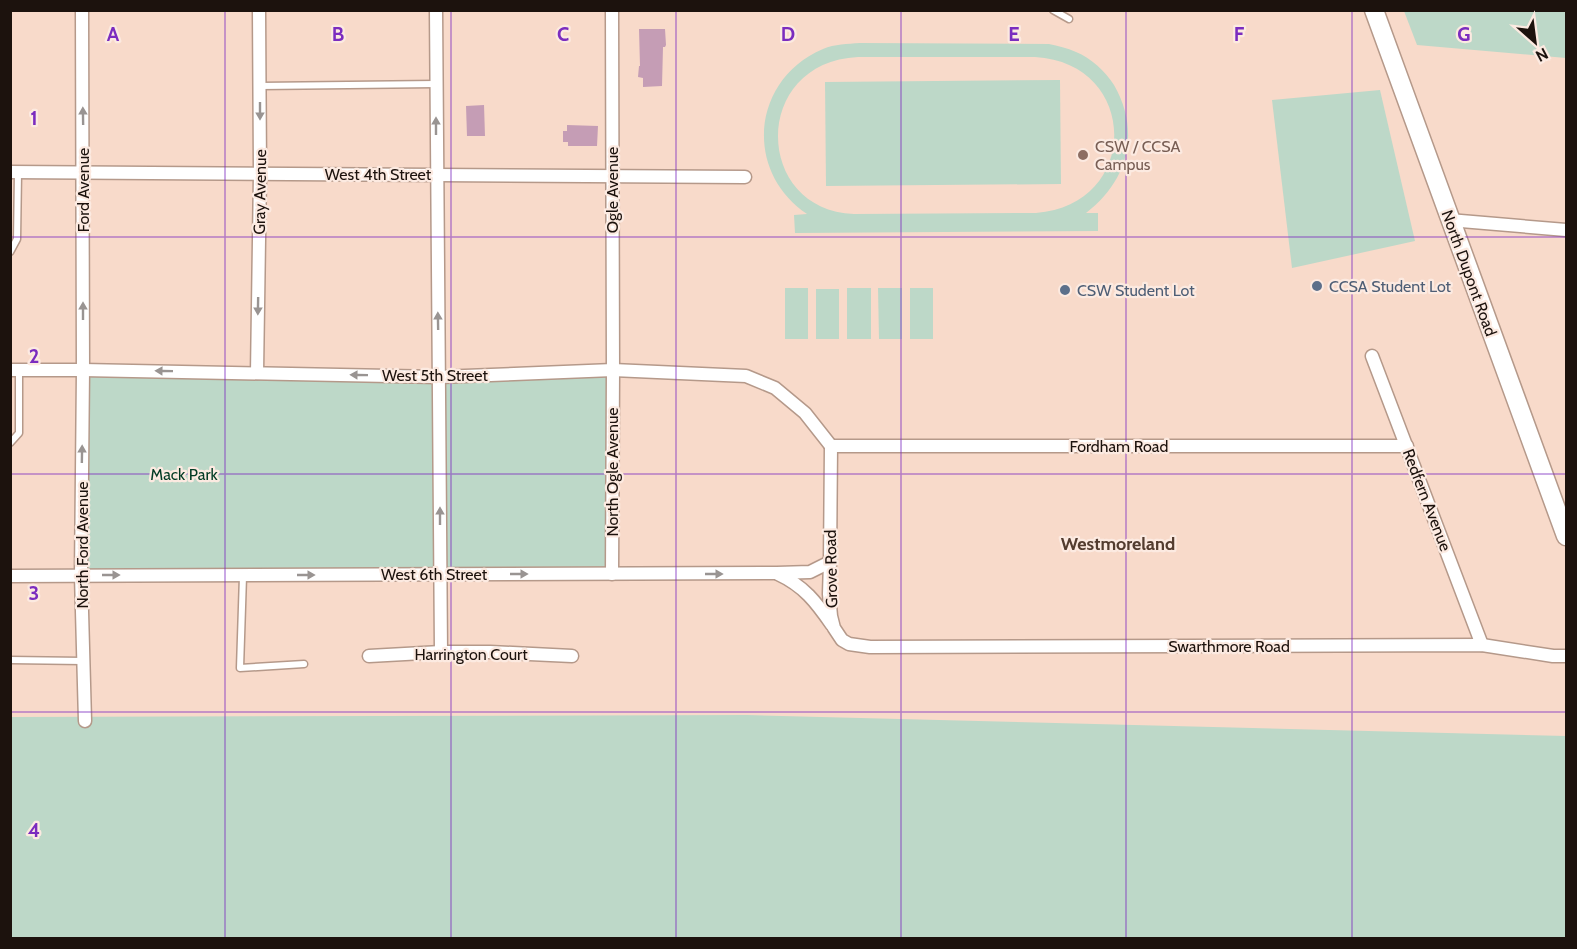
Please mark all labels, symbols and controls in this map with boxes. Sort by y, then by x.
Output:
north arrow [1505,12,1565,72]
text: A [107,22,120,46]
text: B [332,22,344,46]
text: C [557,22,569,46]
text: D [781,22,795,46]
text: E [1008,22,1020,46]
text: F [1234,22,1245,46]
text: G [1457,22,1471,46]
text: N [1532,44,1551,66]
one-way arrow [255,101,265,120]
text: 1 [30,106,38,130]
one-way arrow [78,107,88,126]
one-way arrow [432,116,441,135]
place label: CSW / CCSA Campus [1095,137,1181,174]
street label: Ogle Avenue [603,147,622,233]
street label: Ford Avenue [74,148,93,232]
marker: CSW / CCSA Campus [1076,148,1090,162]
street label: Gray Avenue [250,149,270,235]
street label: West 4th Street [325,165,432,184]
street label: North Dupont Road [1437,207,1501,339]
place label: CCSA Student Lot [1329,277,1452,296]
marker: CCSA Student Lot [1310,279,1324,293]
place label: CSW Student Lot [1077,281,1195,300]
marker: CSW Student Lot [1058,283,1072,297]
one-way arrow [253,296,263,315]
one-way arrow [78,302,88,321]
one-way arrow [433,311,443,330]
text: 2 [29,344,39,368]
one-way arrow [155,366,174,376]
street label: West 5th Street [382,366,488,385]
one-way arrow [350,370,369,380]
street label: North Ogle Avenue [603,408,622,536]
street label: Fordham Road [1070,437,1168,456]
one-way arrow [77,444,87,463]
street label: Redfern Avenue [1399,446,1455,554]
park label: Mack Park [150,465,219,484]
street label: North Ford Avenue [73,481,92,609]
one-way arrow [435,506,444,525]
street label: Grove Road [821,530,841,608]
district label: Westmoreland [1061,533,1175,555]
street label: West 6th Street [381,565,488,584]
one-way arrow [510,569,529,579]
one-way arrow [705,569,724,578]
one-way arrow [101,570,120,580]
one-way arrow [296,570,315,580]
text: 3 [29,581,39,605]
street label: Swarthmore Road [1168,637,1290,656]
street label: Harrington Court [414,645,528,664]
text: 4 [28,818,40,842]

